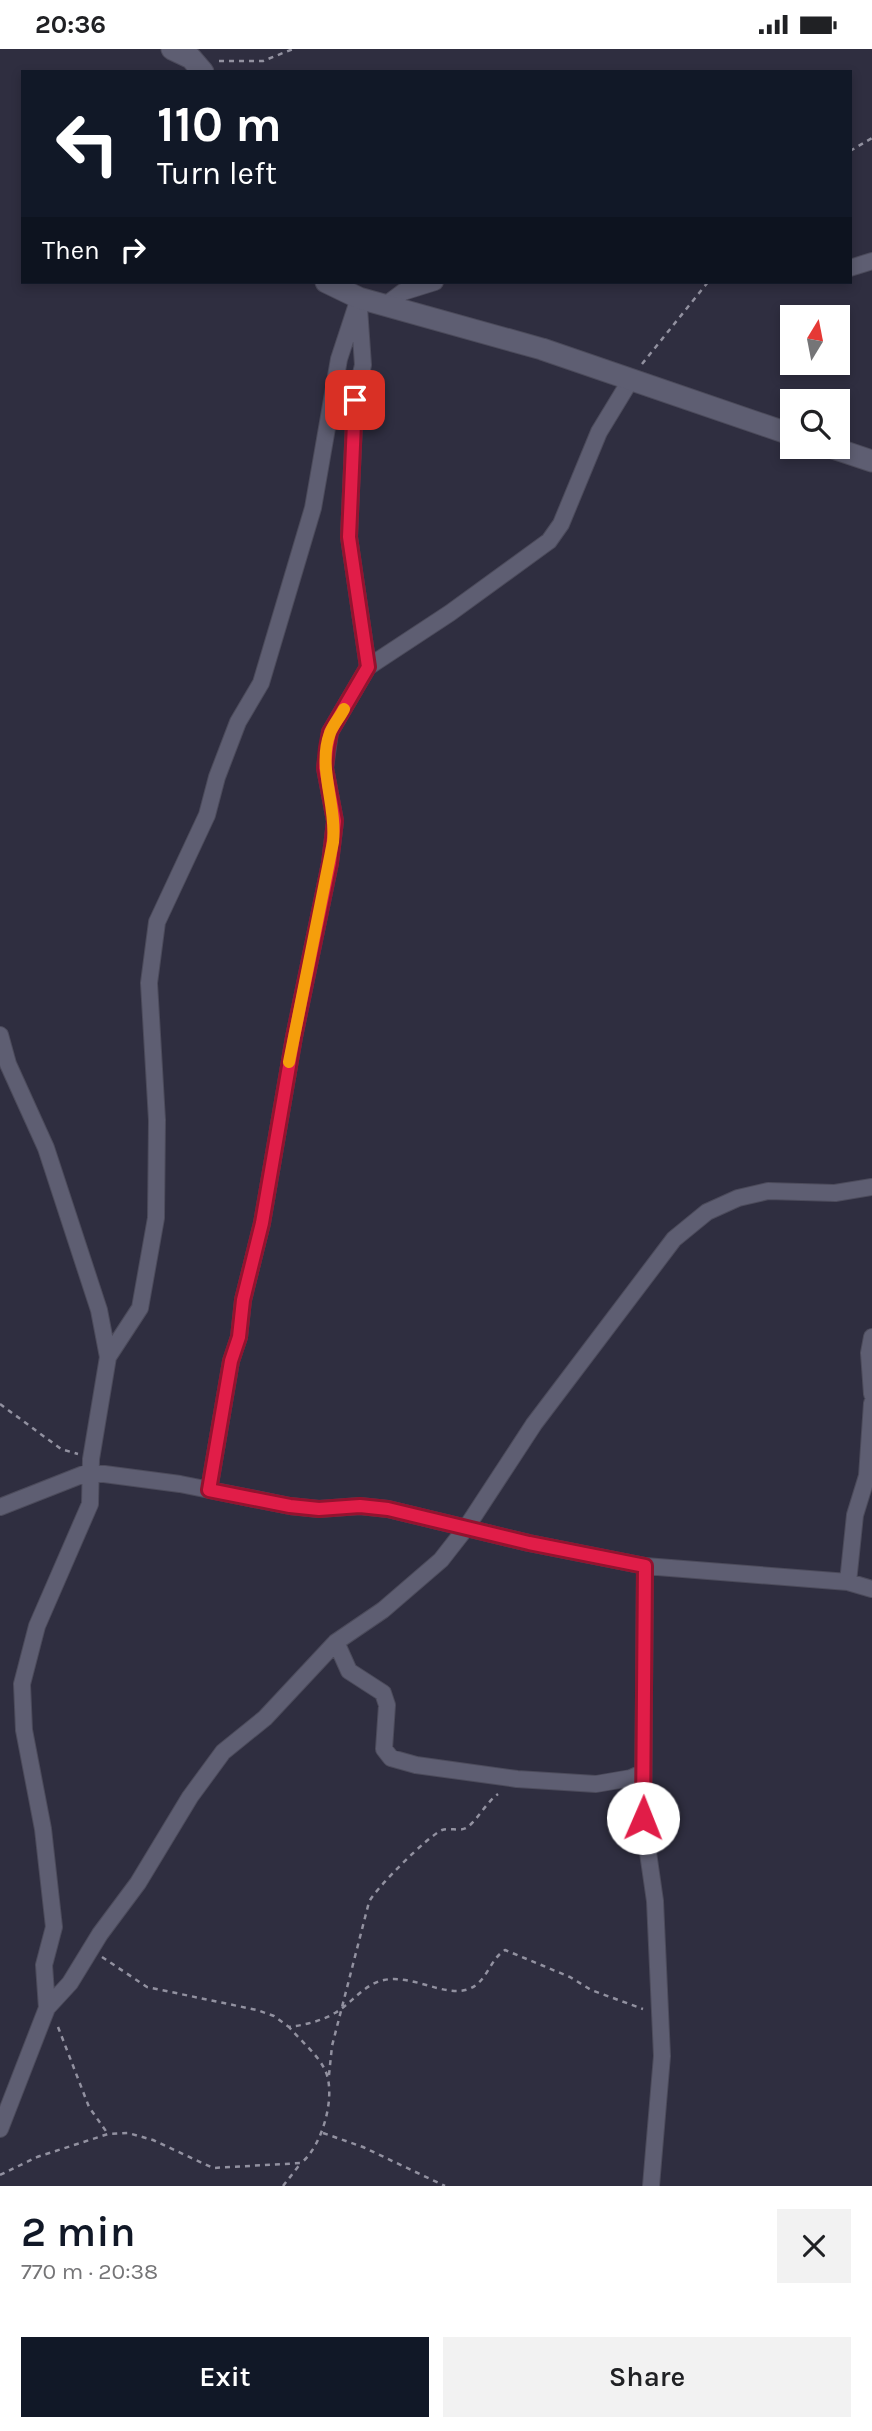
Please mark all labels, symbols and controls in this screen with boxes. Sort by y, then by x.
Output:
text: 20:36 [35,9,106,40]
text: 110 m [157,96,282,153]
icon: left [42,98,133,189]
text: Turn left [157,155,277,192]
icon: right [114,231,152,269]
text: Then [42,235,100,266]
north arrow [780,305,850,375]
map controls [780,305,850,459]
pin [325,370,385,430]
icon: arrive [336,381,374,419]
button: search [780,389,850,459]
position arrow [606,1781,680,1855]
text: 2 min [21,2207,136,2257]
button: close [777,2209,851,2283]
text: 770 m · 20:38 [21,2258,158,2285]
button: Exit [21,2337,429,2417]
button: Share [443,2337,851,2417]

